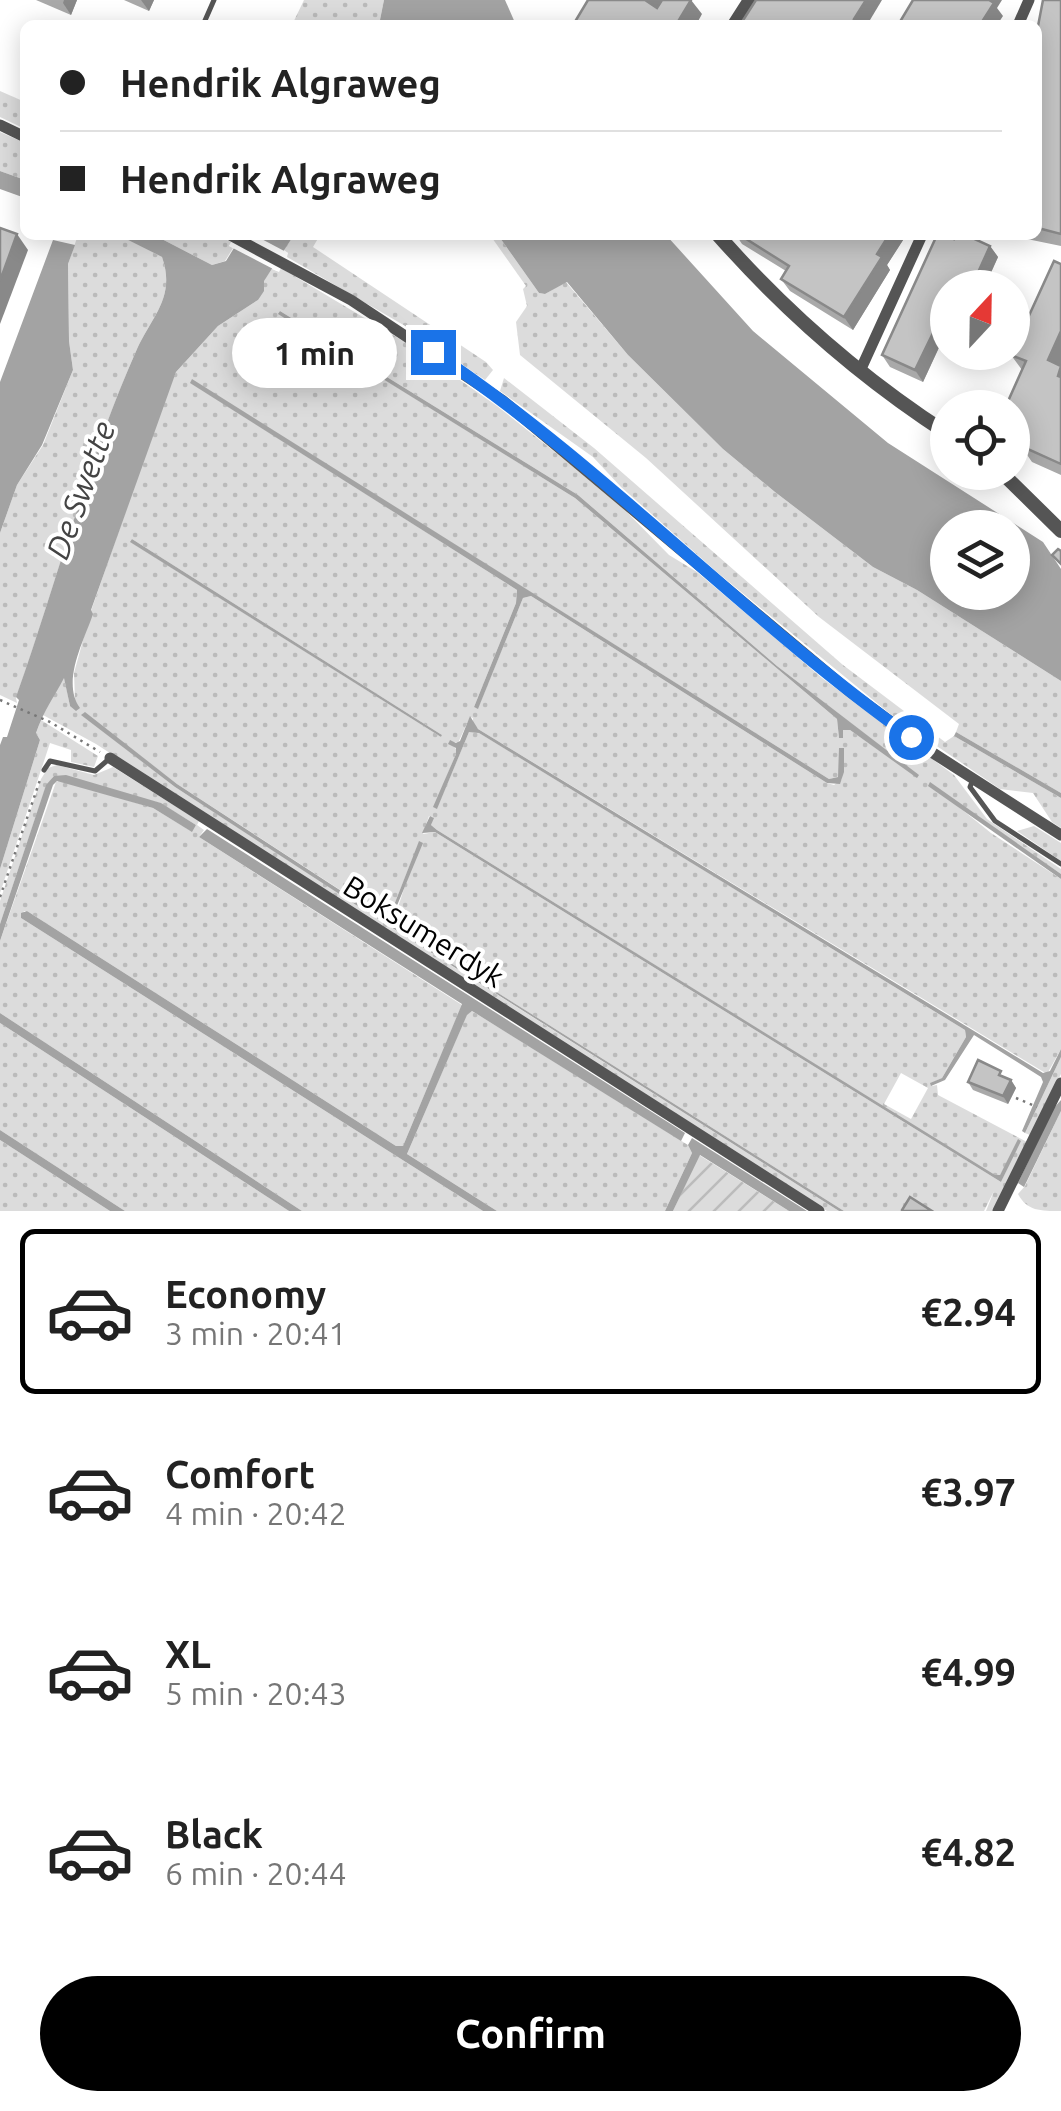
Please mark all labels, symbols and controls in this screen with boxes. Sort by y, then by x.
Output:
text: Hendrik Algraweg [120,62,441,104]
text: Hendrik Algraweg [120,158,441,200]
north arrow [930,270,1030,370]
map controls [930,270,1030,610]
callout: 1 min [233,317,398,387]
route end [411,330,456,375]
text: 1 min [274,335,355,371]
button: locate [930,390,1030,490]
water label: De Swette [39,416,121,564]
button: layers [930,510,1030,610]
route start [889,715,934,760]
street label: Boksumerdyk [337,868,511,994]
icon: car [45,1267,135,1357]
text: Economy [165,1273,326,1315]
text: €2.94 [921,1291,1016,1333]
text: 3 min · 20:41 [165,1315,347,1351]
icon: car [45,1447,135,1537]
text: Comfort [165,1453,315,1495]
text: €3.97 [921,1471,1016,1513]
text: 4 min · 20:42 [165,1495,347,1531]
icon: car [45,1627,135,1717]
text: XL [165,1633,211,1675]
text: €4.99 [921,1651,1016,1693]
text: 5 min · 20:43 [165,1675,347,1711]
icon: car [45,1807,135,1897]
text: Black [165,1813,263,1855]
text: €4.82 [921,1831,1016,1873]
text: 6 min · 20:44 [165,1855,347,1891]
button: Confirm [40,1976,1021,2091]

